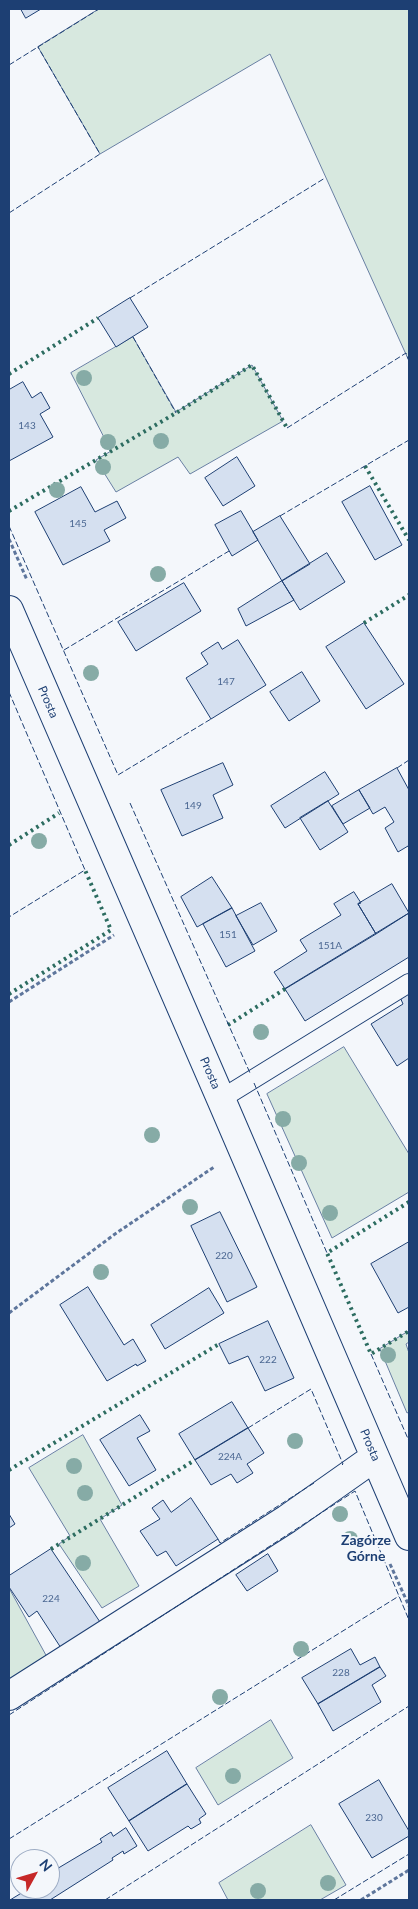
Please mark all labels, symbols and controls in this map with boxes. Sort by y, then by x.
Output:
house number: 143 [18,420,36,432]
house number: 145 [69,518,87,530]
house number: 147 [217,676,235,688]
street label: Prosta [35,684,61,720]
house number: 149 [184,800,202,812]
house number: 151 [219,929,237,941]
house number: 151A [318,940,342,952]
street label: Prosta [197,1055,223,1091]
house number: 220 [215,1250,233,1262]
house number: 222 [259,1354,277,1366]
street label: Prosta [357,1427,383,1463]
house number: 224A [218,1451,242,1463]
district label: Zagórze Górne [341,1532,391,1564]
house number: 224 [42,1593,60,1605]
house number: 228 [332,1667,350,1679]
house number: 230 [365,1812,383,1824]
north arrow [10,1849,60,1899]
text: N [36,1855,56,1874]

